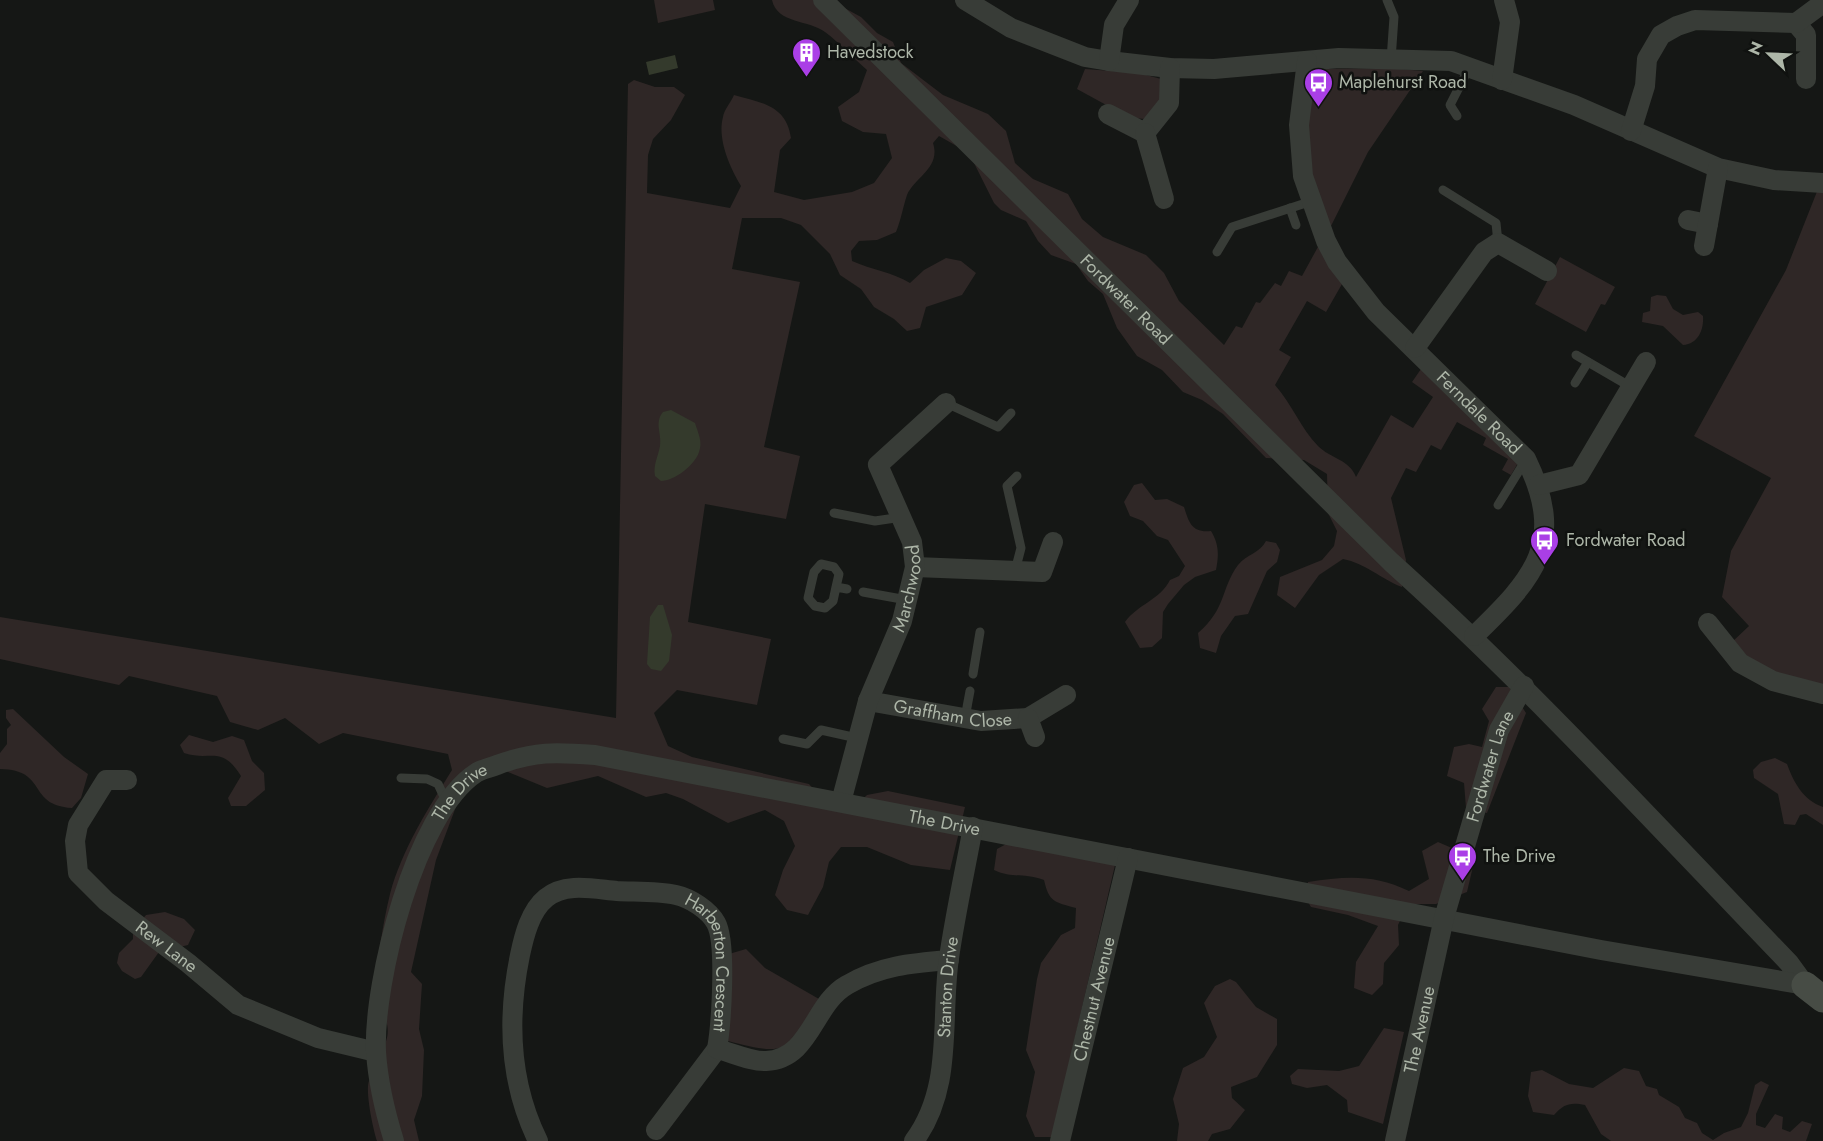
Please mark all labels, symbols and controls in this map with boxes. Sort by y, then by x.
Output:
north arrow [1739,24,1799,84]
building icon: Havedstock [790,36,822,78]
text: N [1743,38,1769,59]
place label: Havedstock [827,39,914,65]
bus stop icon: Maplehurst Road [1302,66,1334,108]
place label: Maplehurst Road [1339,69,1467,95]
street label: Fordwater Road [1074,248,1178,351]
street label: Ferndale Road [1431,365,1527,461]
bus stop icon: Fordwater Road [1529,524,1561,566]
place label: Fordwater Road [1566,527,1686,553]
street label: Marchwood [886,543,928,636]
street label: Graffham Close [892,693,1013,734]
street label: Fordwater Lane [1460,705,1521,825]
street label: The Drive [426,756,491,826]
street label: The Drive [906,803,983,842]
bus stop icon: The Drive [1446,840,1478,882]
place label: The Drive [1483,843,1556,869]
street label: Harberton Crescent [680,887,735,1034]
street label: Rew Lane [130,915,203,979]
street label: Chestnut Avenue [1067,934,1122,1064]
street label: Stanton Drive [931,935,965,1038]
street label: The Avenue [1397,984,1442,1076]

